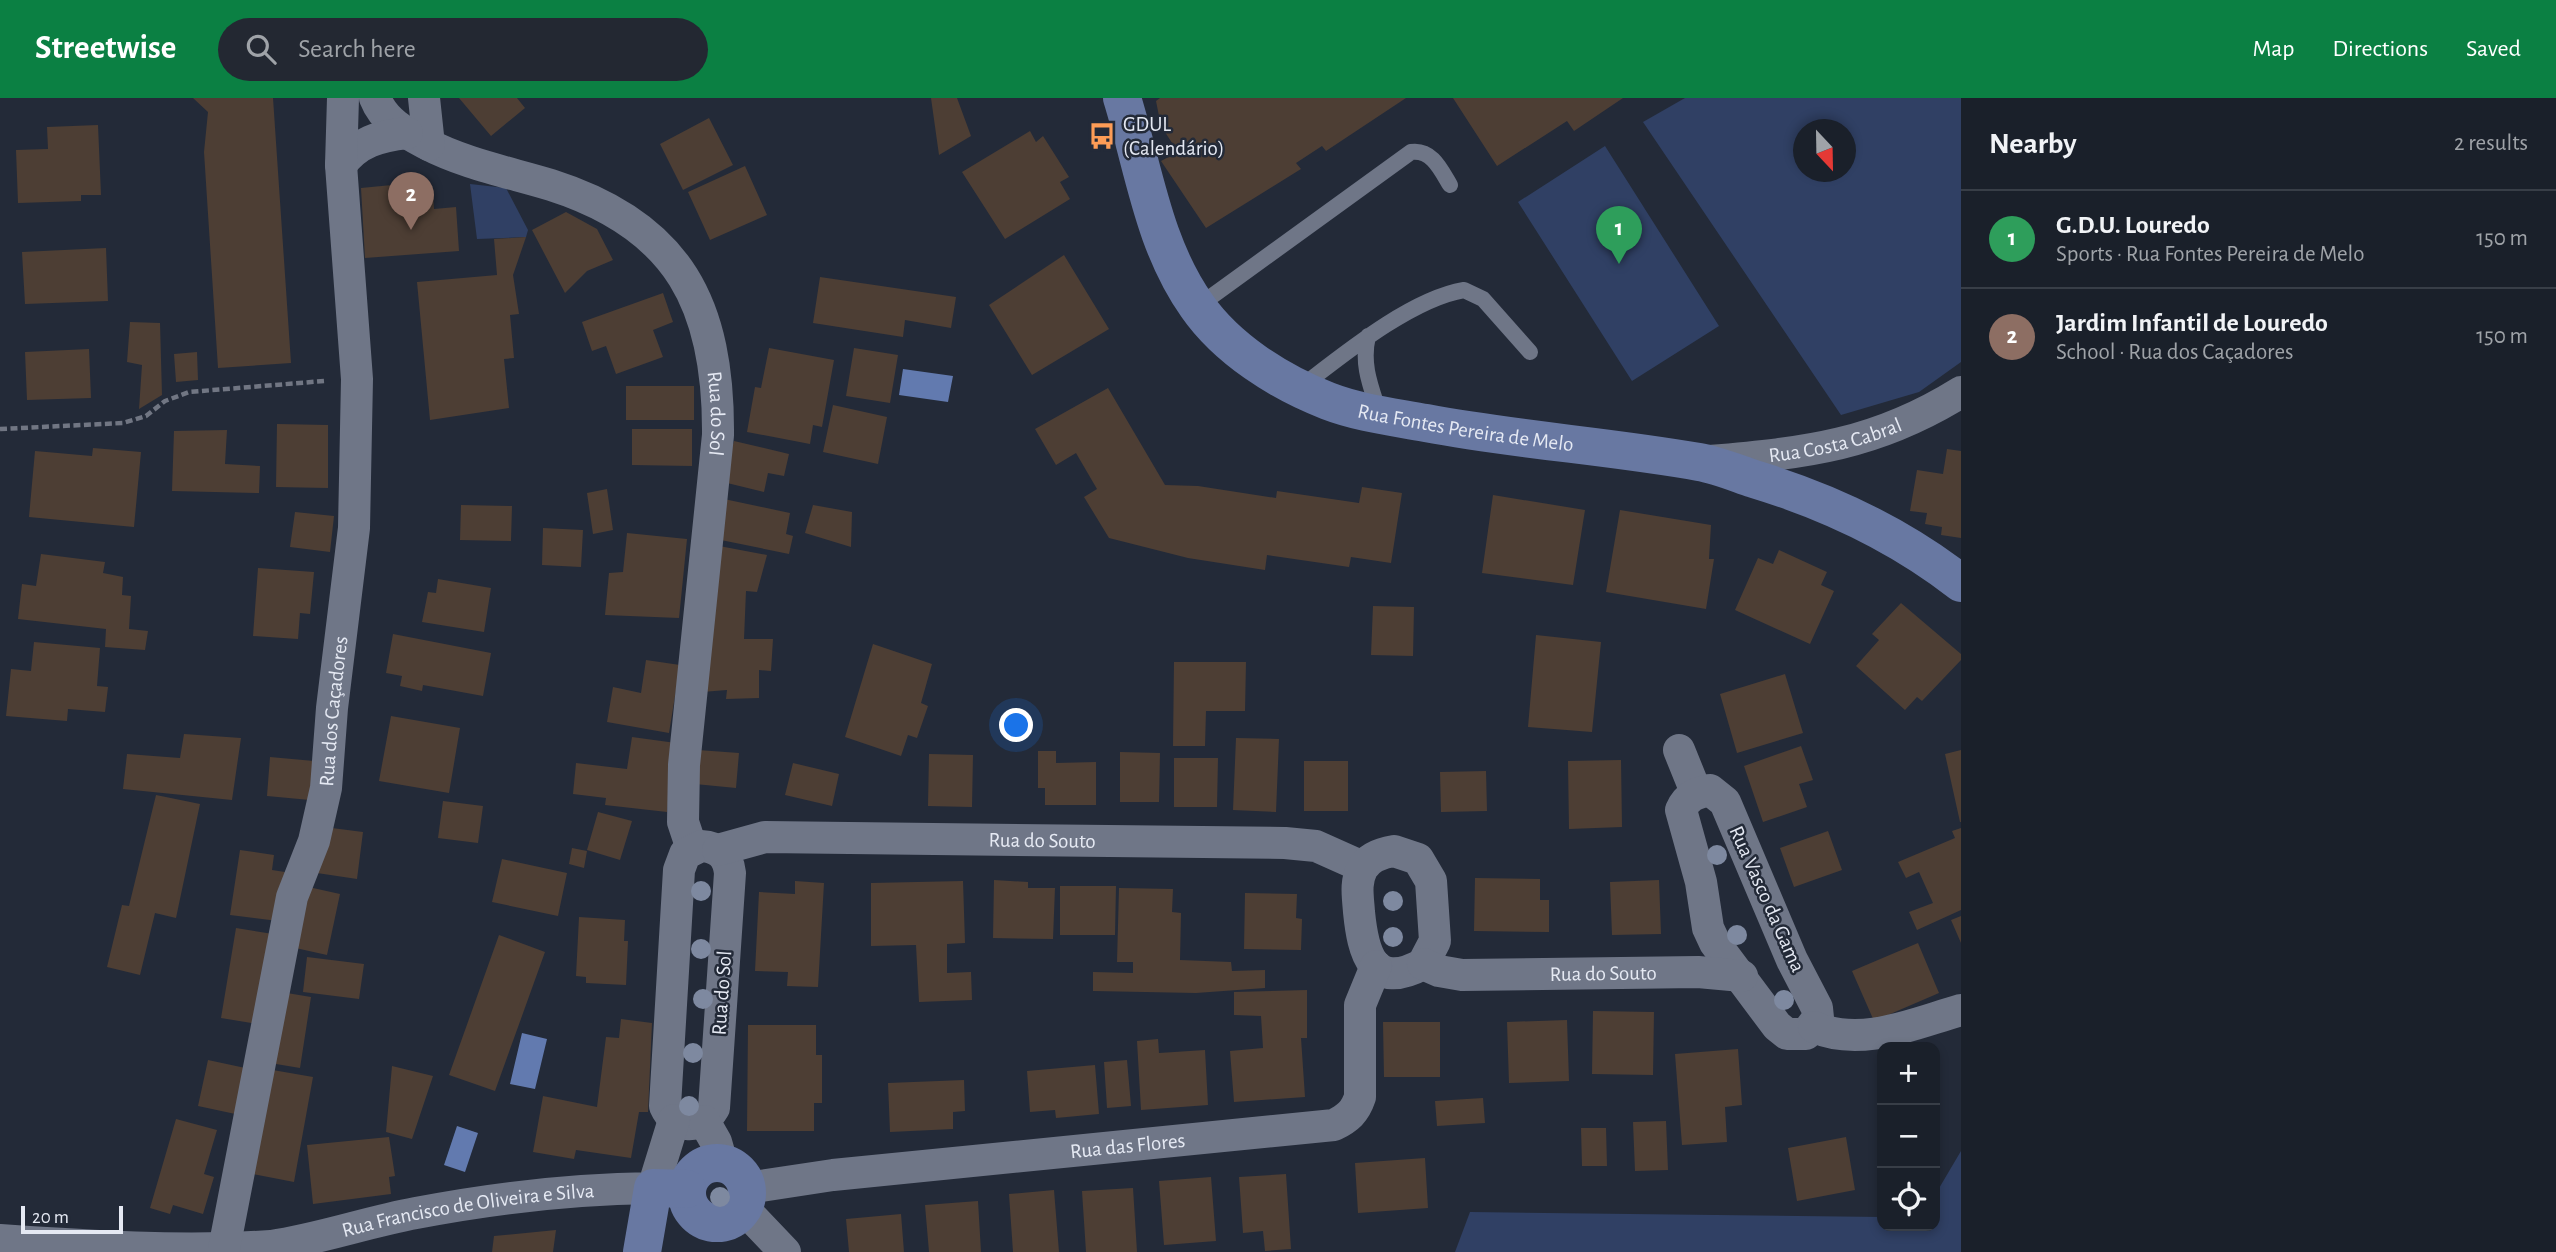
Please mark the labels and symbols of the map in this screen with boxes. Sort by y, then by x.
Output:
place label: GDUL (Calendário) [1123,114,1224,159]
north arrow [1793,119,1856,182]
bus stop icon: GDUL (Calendário) [1087,121,1117,151]
pin: 2 [388,172,434,230]
pin: 1 [1596,206,1642,264]
street label: Rua do Sol [704,370,729,457]
street label: Rua Fontes Pereira de Melo [1356,400,1575,455]
street label: Rua Costa Cabral [1767,414,1905,466]
street label: Rua dos Caçadores [316,635,351,787]
your location [999,708,1033,742]
street label: Rua Vasco da Gama [1725,823,1809,976]
street label: Rua do Souto [989,829,1096,851]
street label: Rua do Sol [709,950,735,1036]
street label: Rua do Souto [1550,962,1657,984]
street label: Rua das Flores [1069,1129,1186,1162]
street label: Rua Francisco de Oliveira e Silva [340,1180,595,1241]
scale bar [21,1203,122,1235]

